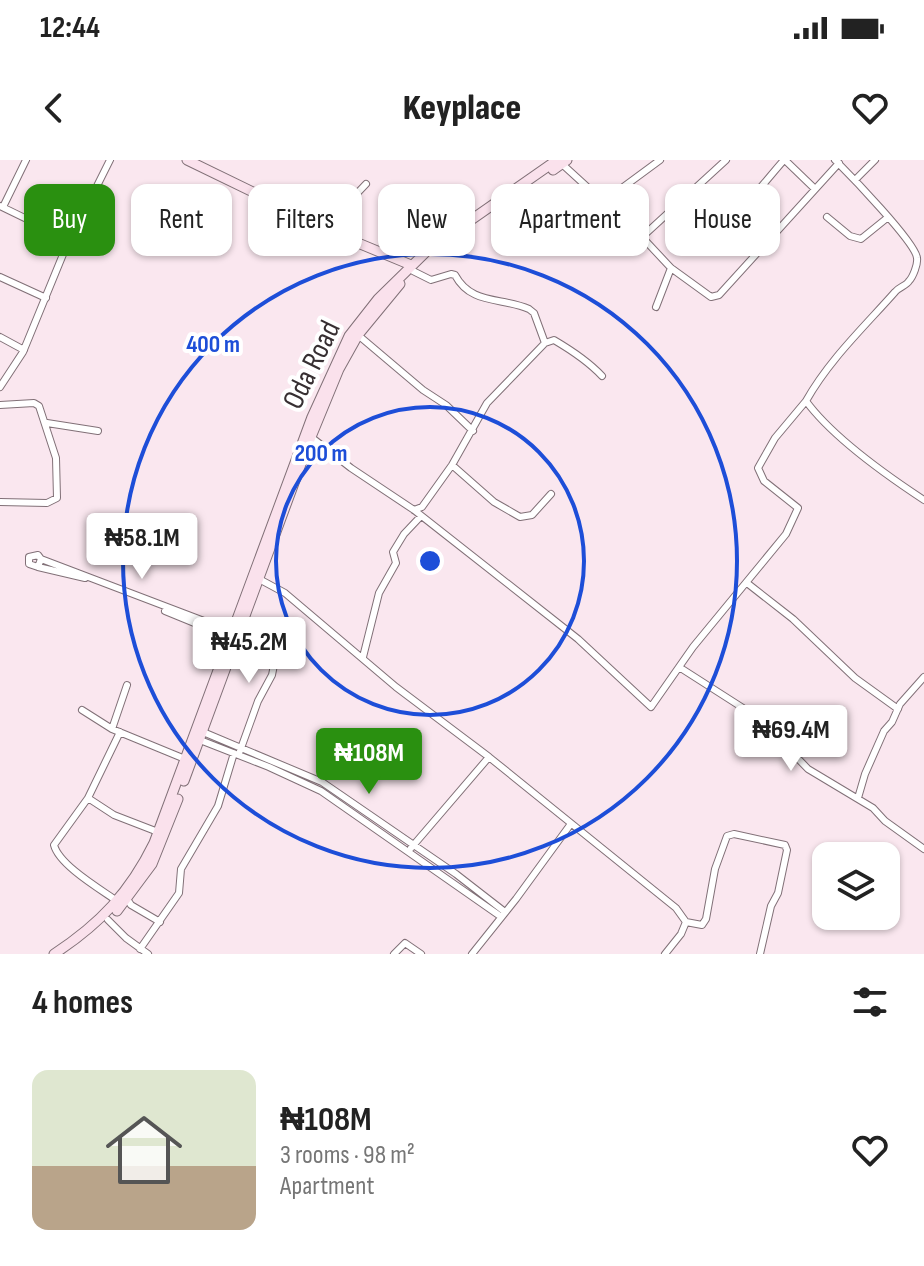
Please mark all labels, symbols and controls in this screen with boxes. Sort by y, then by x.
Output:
text: 12:44 [40,10,100,46]
icon: back [32,86,76,130]
icon: heart [848,86,892,130]
text: Keyplace [403,87,521,130]
chip: Buy [24,184,115,256]
chip: Rent [131,184,232,256]
chip: Filters [248,184,362,256]
chip: New [378,184,475,256]
chip: Apartment [491,184,649,256]
chip: House [665,184,780,256]
street label: Oda Road [275,315,349,415]
text: 400 m [186,330,240,359]
text: 200 m [294,439,348,468]
pin: ₦58.1M [77,513,207,581]
text: ₦58.1M [104,523,180,554]
centre of rings [416,547,444,575]
pin: ₦45.2M [184,617,314,685]
text: ₦45.2M [211,627,287,658]
pin: ₦69.4M [726,705,856,773]
text: ₦69.4M [752,715,830,746]
pin: ₦108M [313,728,425,796]
text: ₦108M [334,738,404,769]
map controls [812,842,900,930]
button: layers [812,842,900,930]
icon: filters [848,980,892,1024]
text: 4 homes [32,982,133,1023]
text: ₦108M [280,1099,372,1140]
icon: home [96,1102,192,1198]
icon: heart [848,1128,892,1172]
text: 3 rooms · 98 m² [280,1140,415,1171]
text: Apartment [280,1171,374,1202]

